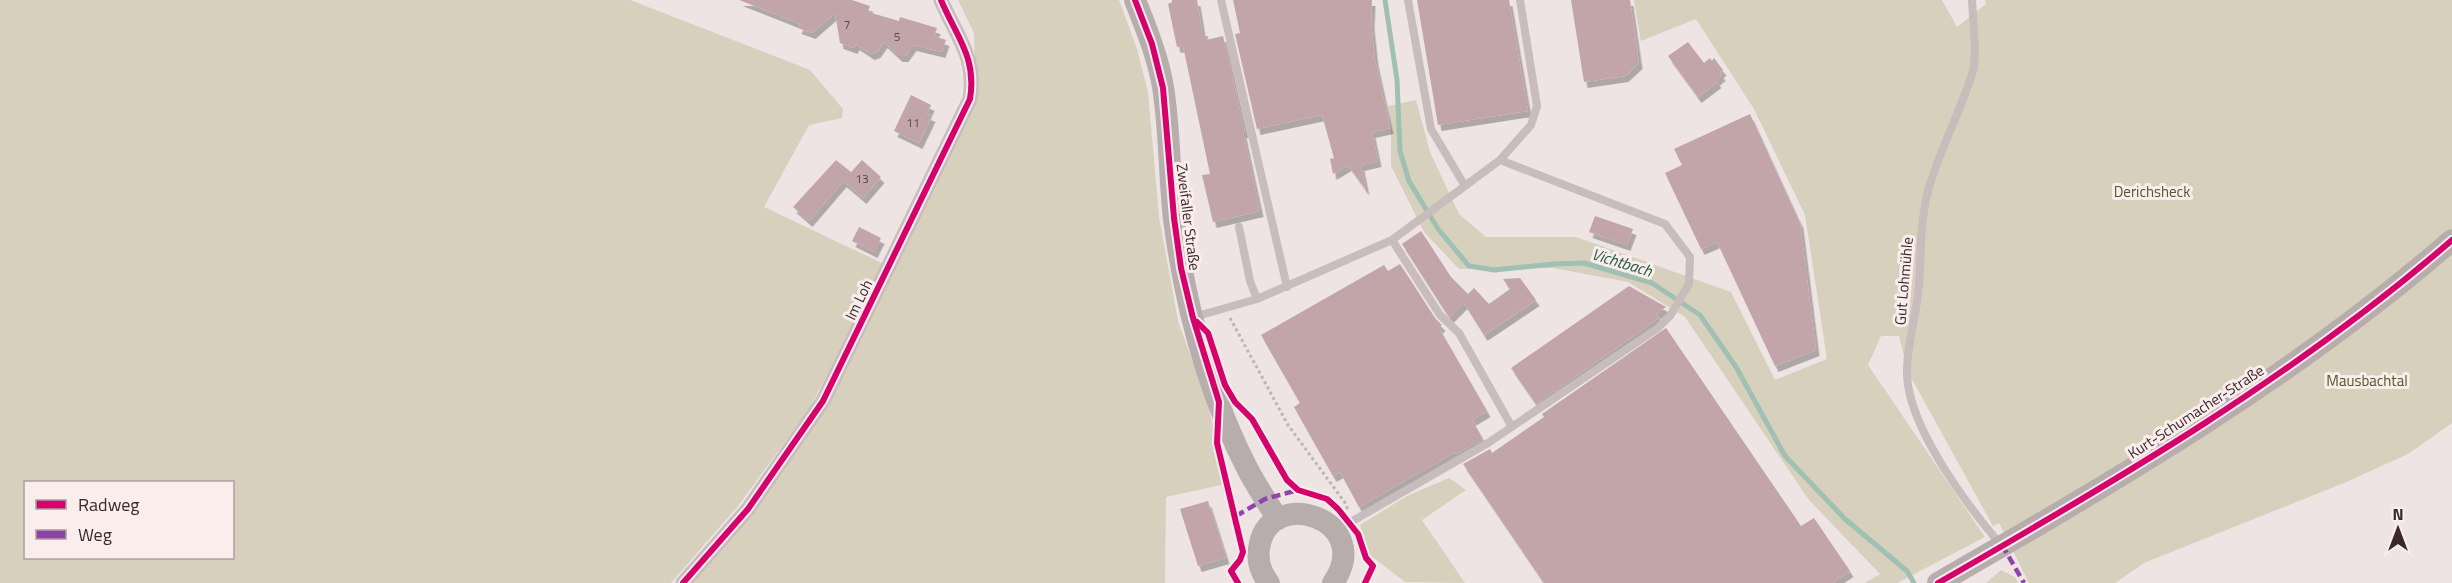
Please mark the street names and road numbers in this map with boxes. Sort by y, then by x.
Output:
street label: Zweifaller Straße [1171,162,1206,272]
street label: Gut Lohmühle [1888,236,1919,326]
street label: Im Loh [839,276,878,324]
street label: Kurt-Schumacher-Straße [2123,359,2268,464]

